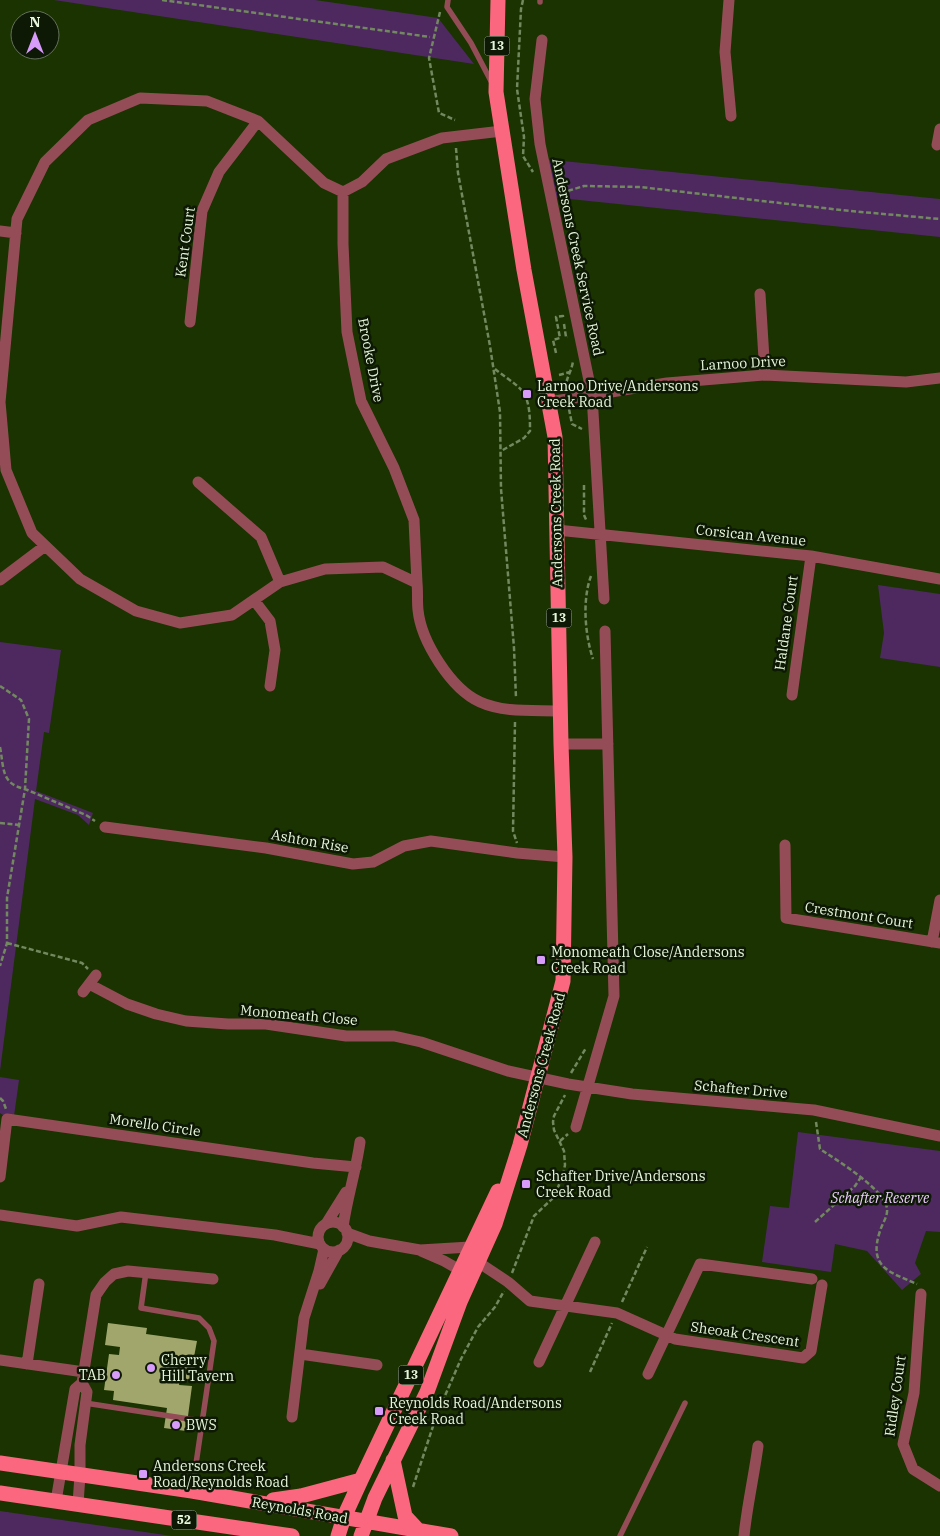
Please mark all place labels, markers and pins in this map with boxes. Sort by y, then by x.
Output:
place label: Larnoo Drive/Andersons Creek Road [537,377,698,411]
marker: Larnoo Drive/Andersons Creek Road [521,388,533,400]
place label: Monomeath Close/Andersons Creek Road [551,943,745,977]
marker: Monomeath Close/Andersons Creek Road [535,954,547,966]
place label: Schafter Drive/Andersons Creek Road [536,1167,706,1201]
marker: Schafter Drive/Andersons Creek Road [520,1178,532,1190]
place label: Cherry Hill Tavern [161,1351,234,1385]
marker: Cherry Hill Tavern [145,1362,157,1374]
place label: TAB [79,1366,106,1384]
marker: TAB [110,1369,122,1381]
place label: Reynolds Road/Andersons Creek Road [389,1394,562,1428]
marker: Reynolds Road/Andersons Creek Road [373,1405,385,1417]
place label: BWS [186,1416,217,1434]
marker: BWS [170,1419,182,1431]
place label: Andersons Creek Road/Reynolds Road [153,1457,289,1491]
marker: Andersons Creek Road/Reynolds Road [137,1468,149,1480]

